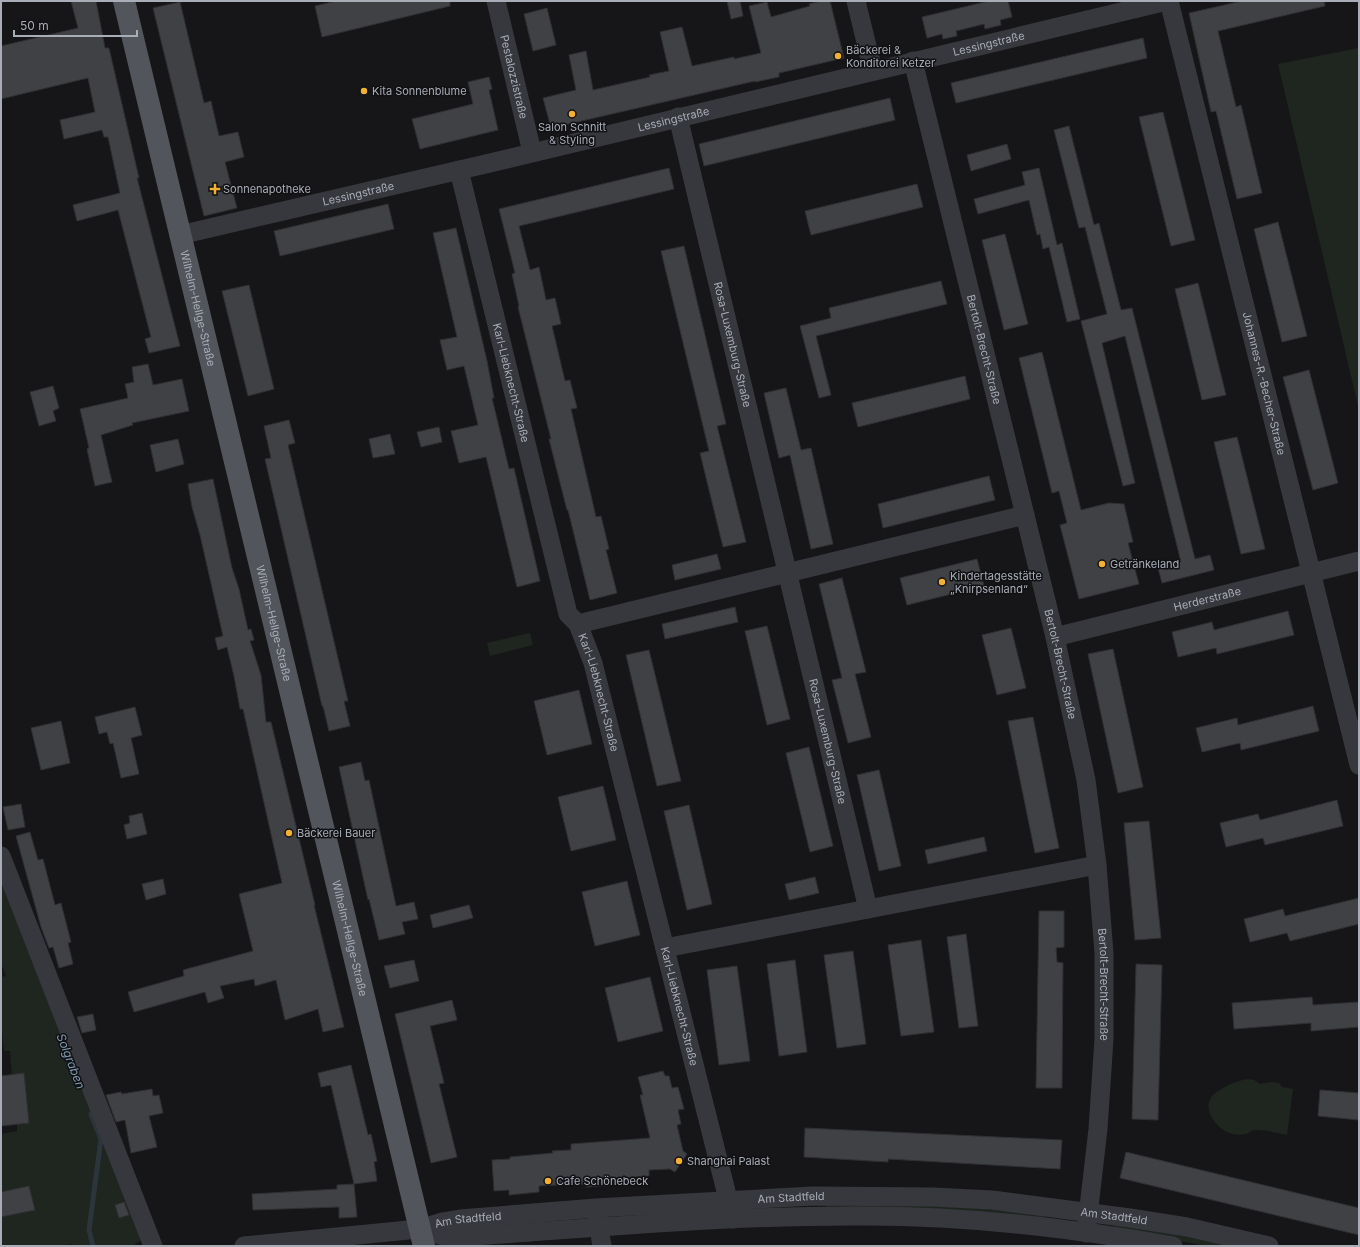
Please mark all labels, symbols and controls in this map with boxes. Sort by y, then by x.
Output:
scale bar [14,12,137,38]
text: 50 m [20,18,49,33]
street label: Lessingstraße [951,28,1026,59]
street label: Pestalozzistraße [497,33,531,120]
place label: Bäckerei & Konditorei Ketzer [846,43,935,70]
marker: Bäckerei & Konditorei Ketzer [833,51,843,61]
place label: Kita Sonnenblume [372,84,467,98]
marker: Kita Sonnenblume [359,86,369,96]
street label: Lessingstraße [636,104,711,134]
marker: Salon Schnitt & Styling [567,109,577,119]
place label: Salon Schnitt & Styling [538,120,606,147]
street label: Lessingstraße [321,179,395,209]
place label: Sonnenapotheke [223,182,311,196]
marker: Sonnenapotheke [210,184,220,194]
street label: Wilhelm-Hellge-Straße [177,249,219,368]
street label: Rosa-Luxemburg-Straße [711,280,754,409]
street label: Bertolt-Brecht-Straße [964,293,1004,406]
street label: Johannes-R.-Becher-Straße [1240,310,1289,456]
street label: Karl-Liebknecht-Straße [490,322,533,444]
place label: Getränkeland [1110,557,1179,571]
marker: Getränkeland [1097,559,1107,569]
street label: Wilhelm-Hellge-Straße [253,564,295,683]
place label: Kindertagesstätte „Knirpsenland“ [950,569,1042,596]
marker: Kindertagesstätte „Knirpsenland“ [937,577,947,587]
street label: Herderstraße [1172,584,1242,614]
street label: Bertolt-Brecht-Straße [1041,608,1080,721]
street label: Karl-Liebknecht-Straße [575,631,622,753]
street label: Rosa-Luxemburg-Straße [806,677,850,805]
place label: Bäckerei Bauer [297,826,375,840]
marker: Bäckerei Bauer [284,828,294,838]
street label: Wilhelm-Hellge-Straße [329,879,371,998]
street label: Bertolt-Brecht-Straße [1095,928,1111,1041]
street label: Karl-Liebknecht-Straße [658,945,701,1067]
water label: Solgraben [54,1031,88,1091]
place label: Shanghai Palast [687,1154,770,1168]
marker: Shanghai Palast [674,1156,684,1166]
place label: Cafe Schönebeck [556,1174,648,1188]
marker: Cafe Schönebeck [543,1176,553,1186]
street label: Am Stadtfeld [757,1189,825,1206]
street label: Am Stadtfeld [1080,1205,1148,1228]
street label: Am Stadtfeld [433,1209,502,1231]

